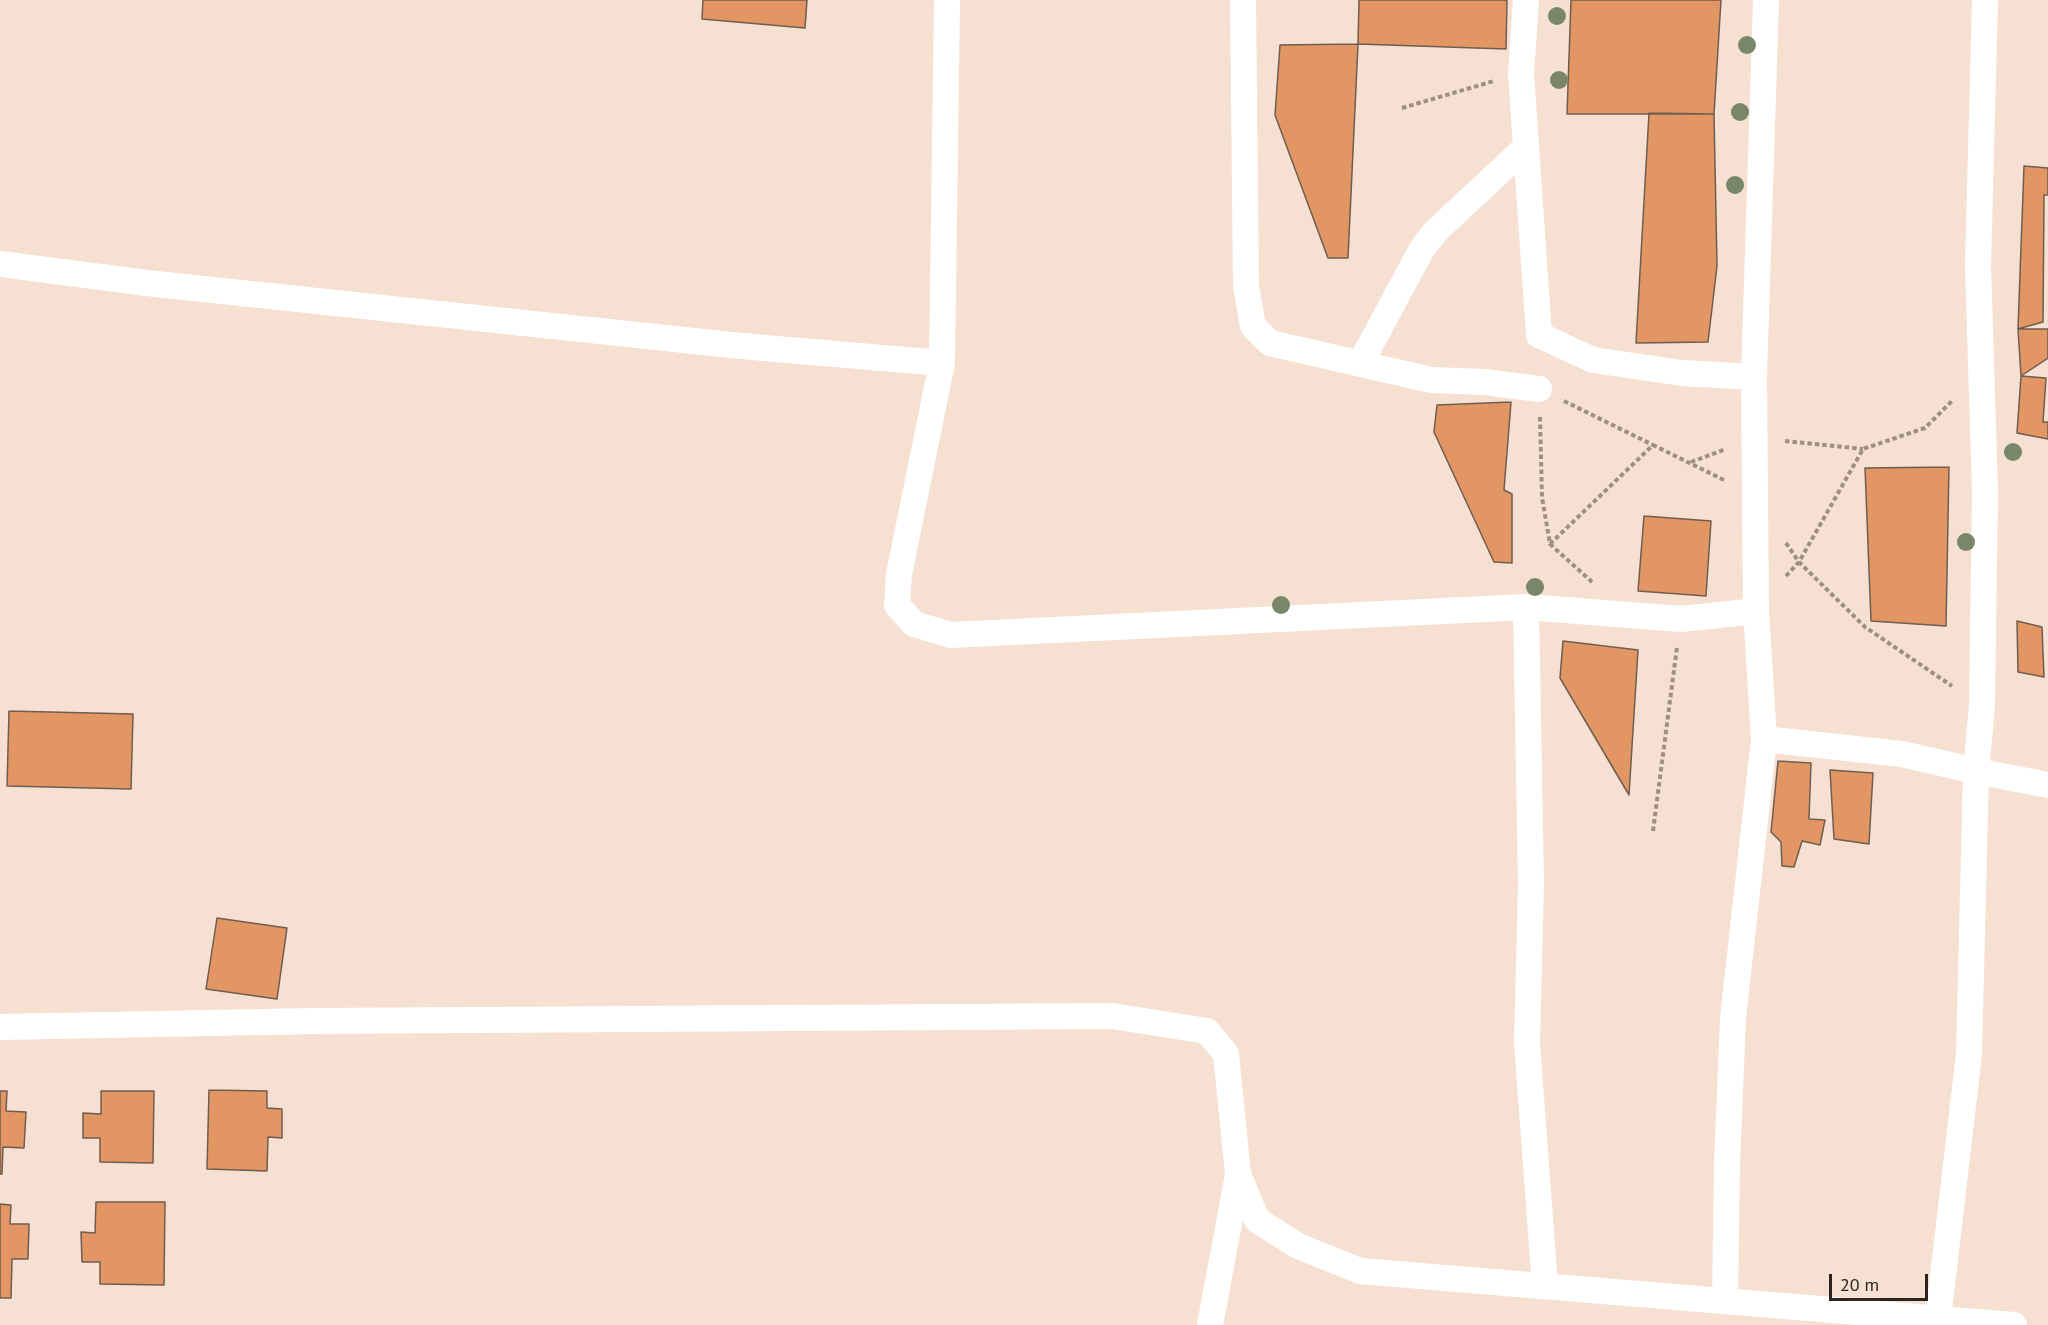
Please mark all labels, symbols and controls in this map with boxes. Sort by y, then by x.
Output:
scale bar [1832,1262,1931,1300]
text: 20 m [1840,1273,1879,1296]

